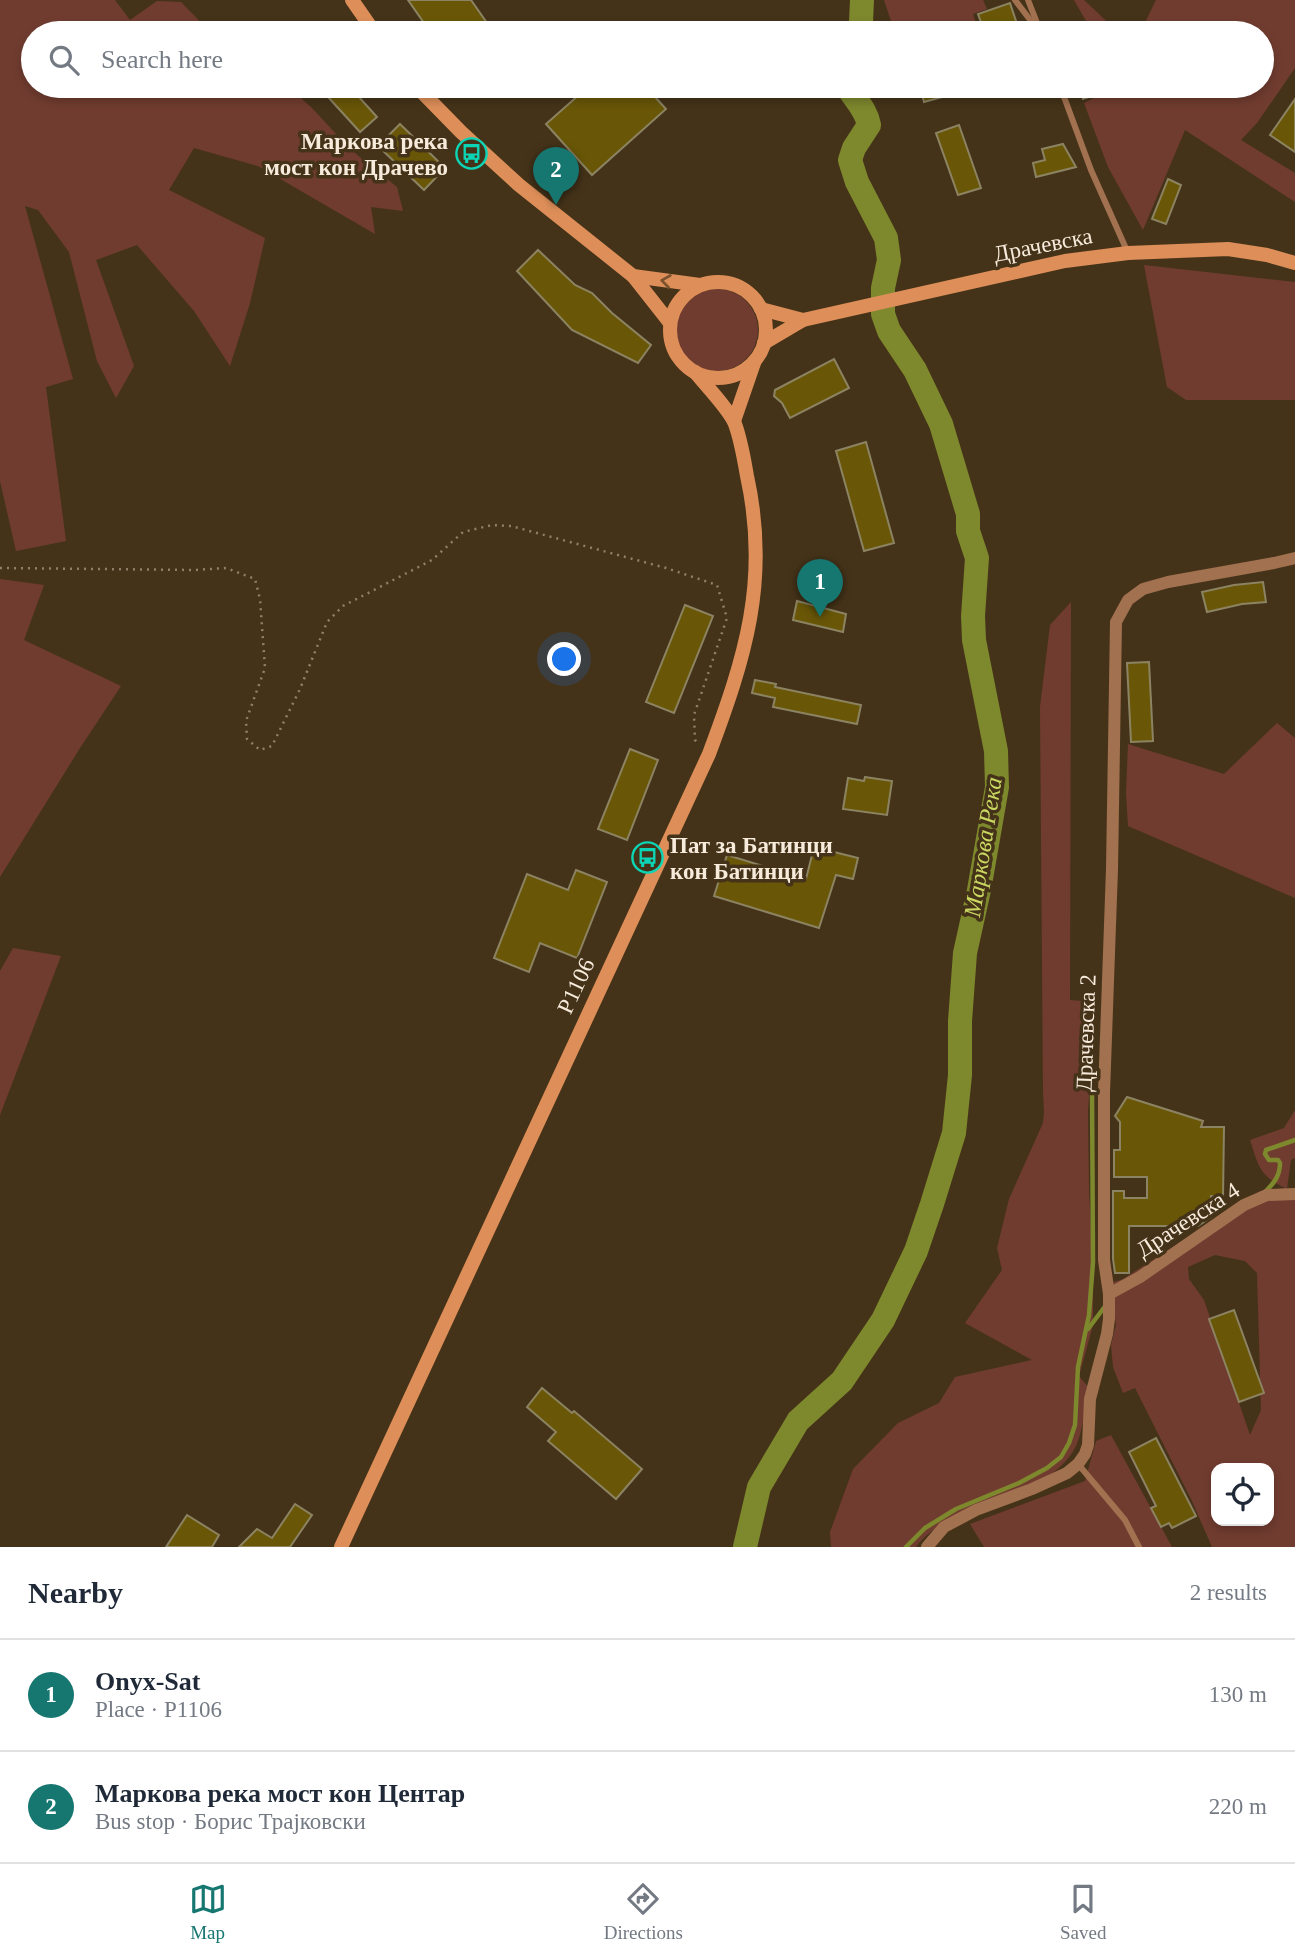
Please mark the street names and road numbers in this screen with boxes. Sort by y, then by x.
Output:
street label: Драчевска [991,223,1095,267]
street label: P1106 [552,954,600,1018]
street label: Драчевска 2 [1071,974,1101,1092]
street label: Драчевска 4 [1132,1177,1244,1262]

